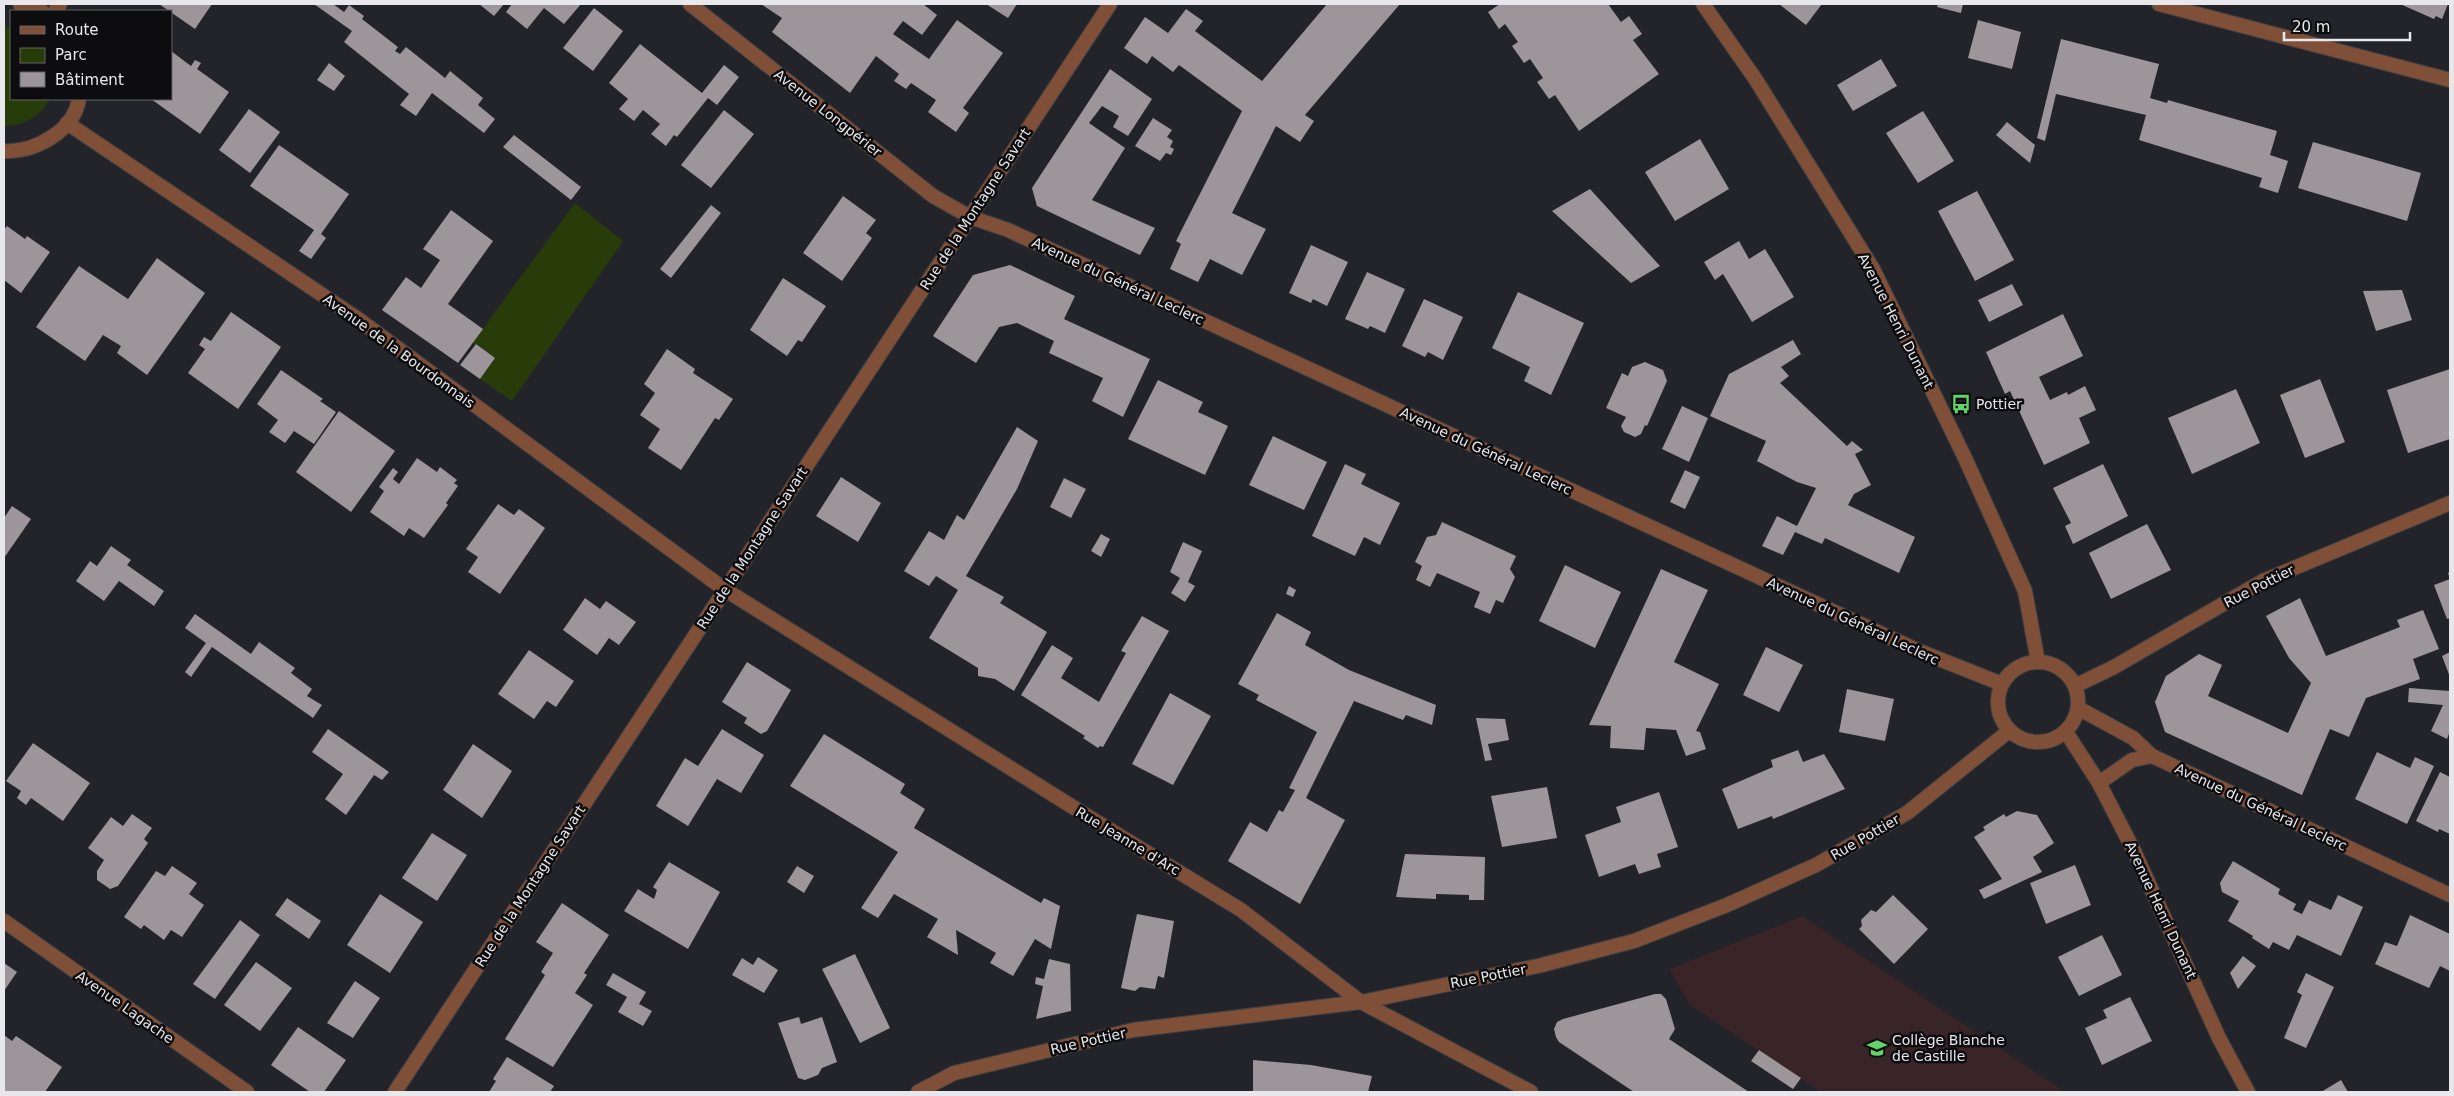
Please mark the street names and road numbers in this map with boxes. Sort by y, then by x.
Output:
street label: Avenue Longpérier [771,66,885,160]
street label: Rue de la Montagne Savart [917,125,1034,293]
street label: Avenue du Général Leclerc [1030,234,1206,328]
street label: Avenue Henri Dunant [1855,251,1937,392]
street label: Avenue de la Bourdonnais [320,291,478,411]
street label: Avenue du Général Leclerc [1398,404,1574,498]
street label: Rue de la Montagne Savart [694,464,811,632]
street label: Rue Pottier [2221,561,2297,611]
street label: Avenue du Général Leclerc [1765,574,1941,668]
street label: Avenue du Général Leclerc [2173,760,2349,854]
street label: Rue de la Montagne Savart [472,802,589,970]
street label: Rue Jeanne d'Arc [1073,804,1183,878]
street label: Rue Pottier [1828,811,1902,863]
street label: Avenue Henri Dunant [2122,839,2200,982]
street label: Rue Pottier [1449,961,1527,991]
street label: Avenue Lagache [73,967,177,1047]
street label: Rue Pottier [1049,1025,1127,1057]

